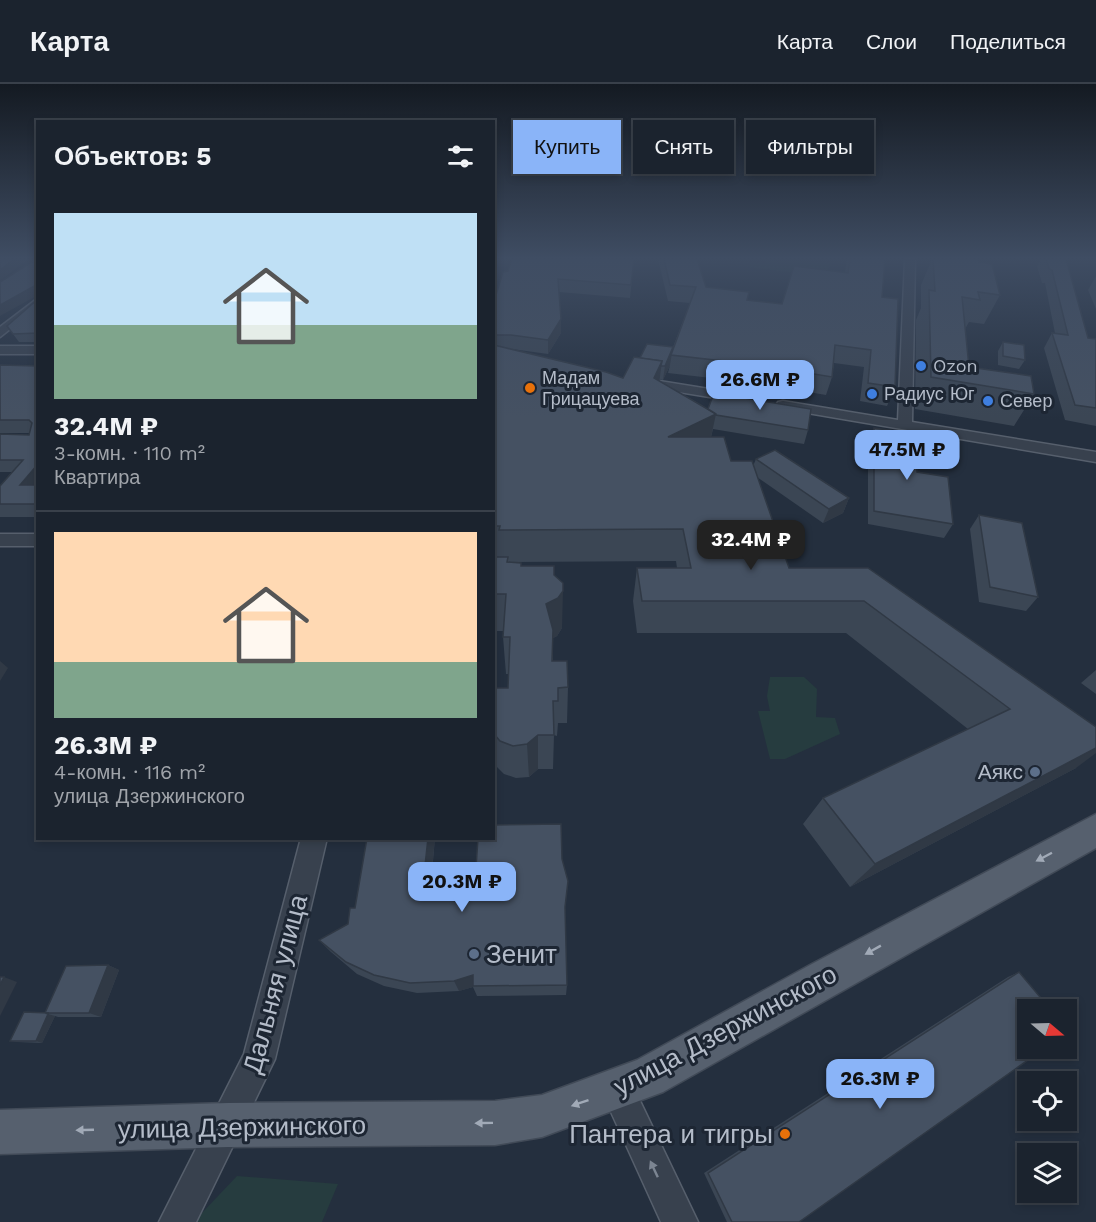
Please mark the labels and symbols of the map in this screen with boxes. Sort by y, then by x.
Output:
place label: Ozon [933,355,978,376]
marker: Ozon [914,359,928,373]
pin: 26.6M ₽ [705,360,815,411]
place label: Мадам Грицацуева [542,367,641,409]
marker: Мадам Грицацуева [523,381,537,395]
place label: Радиус Юг [884,383,975,404]
marker: Радиус Юг [865,387,879,401]
place label: Север [1000,390,1052,411]
marker: Север [981,394,995,408]
pin: 47.5M ₽ [852,430,962,481]
pin: 32.4M ₽ [696,520,806,571]
place label: Аякс [978,759,1023,784]
marker: Аякс [1028,765,1042,779]
one-way arrow [1035,852,1052,862]
pin: 20.3M ₽ [407,862,517,913]
street label: Дальняя улица [237,891,313,1077]
place label: Зенит [486,939,557,969]
one-way arrow [864,945,881,955]
marker: Зенит [467,947,481,961]
street label: улица Дзержинского [608,959,842,1101]
north arrow [1017,999,1077,1059]
pin: 26.3M ₽ [825,1059,935,1110]
one-way arrow [571,1099,589,1109]
street label: улица Дзержинского [118,1110,366,1144]
one-way arrow [474,1118,493,1128]
place label: Пантера и тигры [569,1119,773,1149]
one-way arrow [76,1125,95,1135]
marker: Пантера и тигры [778,1127,792,1141]
one-way arrow [650,1161,659,1178]

